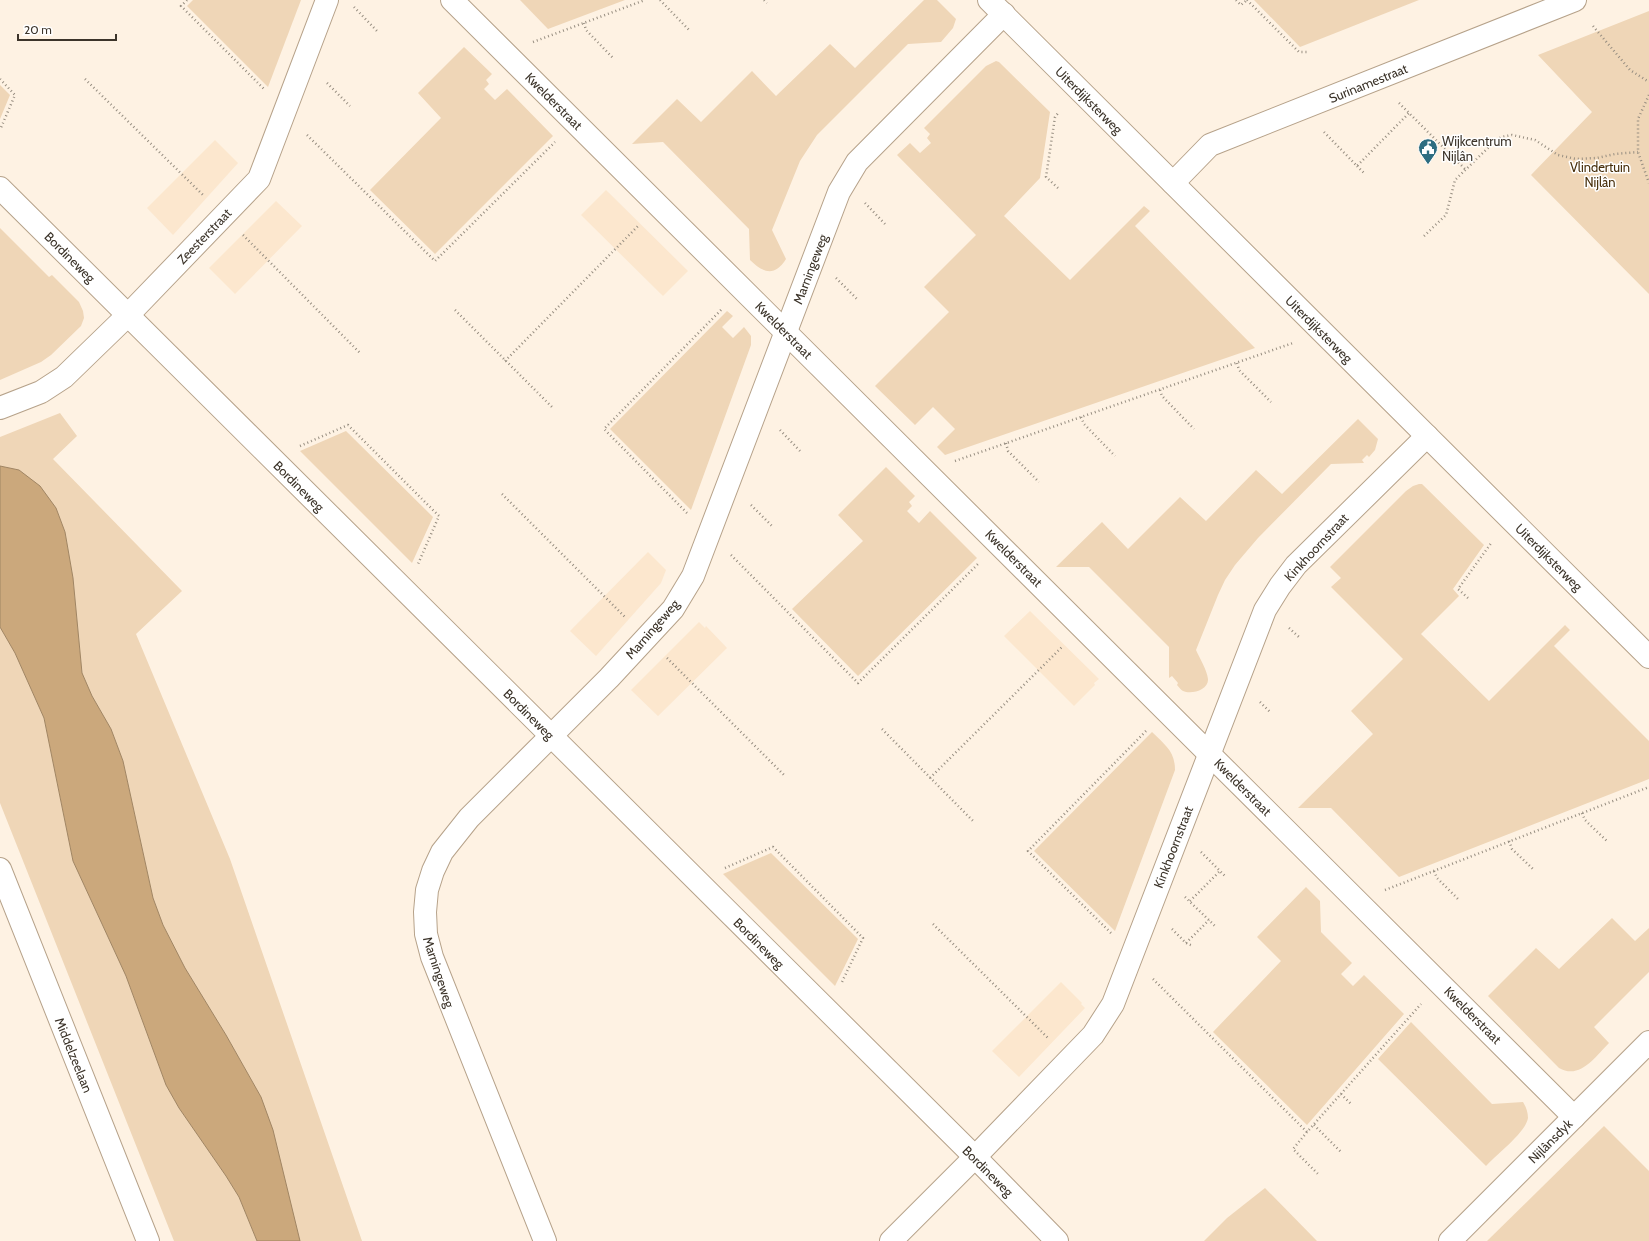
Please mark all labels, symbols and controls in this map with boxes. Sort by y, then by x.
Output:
scale bar [18,16,116,42]
text: 20 m [24,22,52,37]
street label: Surinamestraat [1326,60,1410,106]
street label: Uiterdijksterweg [1051,63,1126,138]
street label: Kwelderstraat [522,69,586,133]
place label: Wijkcentrum Nijlân [1442,133,1512,165]
public building icon: Wijkcentrum Nijlân [1417,137,1439,165]
park label: Vlindertuin Nijlân [1570,159,1630,191]
street label: Zeesterstraat [174,204,235,267]
street label: Bordineweg [41,228,99,286]
street label: Marningeweg [789,231,831,306]
street label: Uiterdijksterweg [1281,292,1356,367]
street label: Kwelderstraat [752,298,816,362]
street label: Bordineweg [270,457,328,515]
street label: Kinkhoornstraat [1281,509,1352,584]
street label: Uiterdijksterweg [1511,520,1586,595]
street label: Kwelderstraat [982,526,1046,590]
street label: Marningeweg [622,596,683,662]
street label: Bordineweg [500,685,558,743]
street label: Kwelderstraat [1211,755,1275,819]
street label: Kinkhoornstraat [1150,803,1196,890]
street label: Bordineweg [730,914,788,972]
street label: Marningeweg [420,934,458,1010]
street label: Kwelderstraat [1441,983,1505,1047]
street label: Middelzeelaan [52,1015,96,1095]
street label: Nijlânsdyk [1525,1115,1576,1167]
street label: Bordineweg [959,1142,1017,1200]

